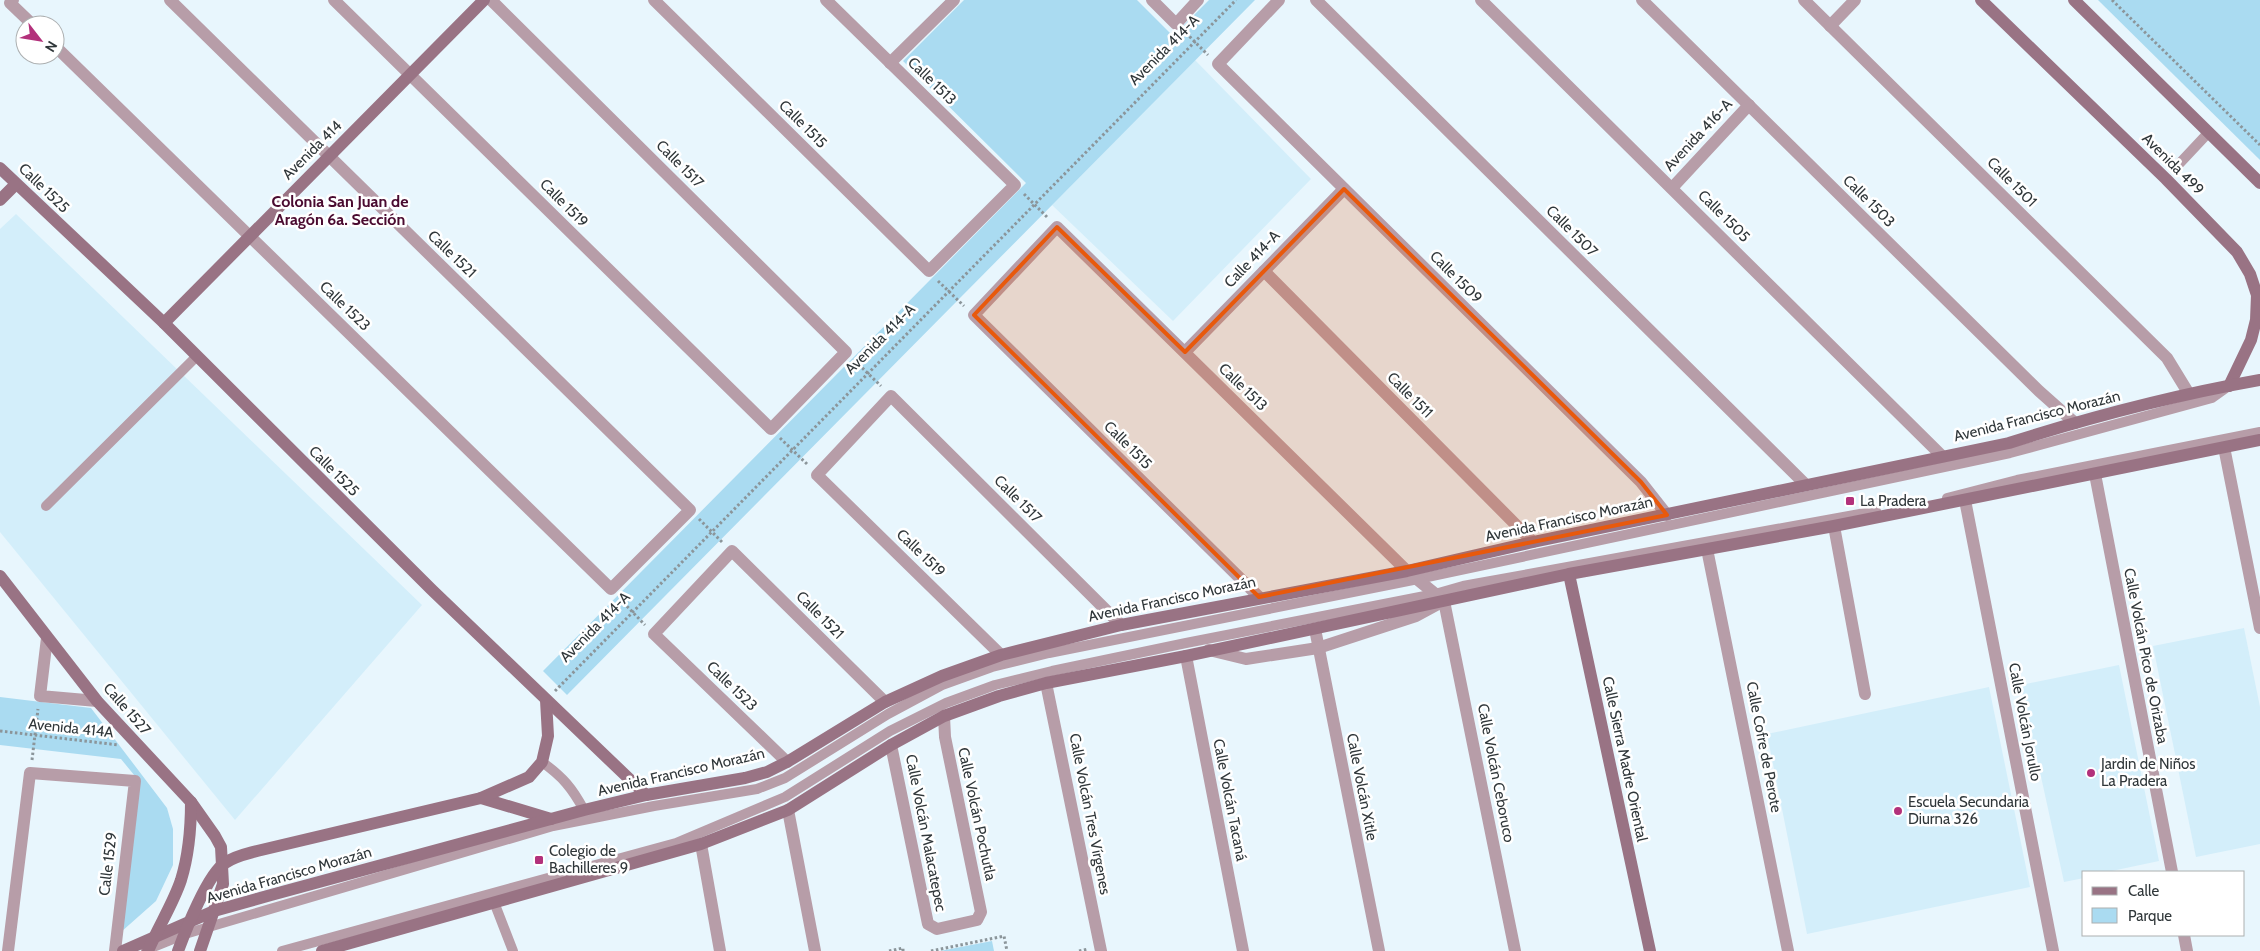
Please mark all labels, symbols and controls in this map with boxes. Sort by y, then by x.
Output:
street label: Avenida 414-A [1125,11,1203,89]
north arrow [15,15,65,65]
text: N [41,38,61,56]
street label: Calle 1513 [904,54,960,108]
street label: Avenida 416-A [1660,95,1736,175]
street label: Calle 1515 [775,96,831,152]
street label: Avenida 414 [279,116,346,183]
street label: Avenida 499 [2138,129,2208,199]
street label: Calle 1517 [652,136,708,192]
street label: Calle 1501 [1983,153,2041,211]
street label: Calle 1525 [15,159,73,217]
street label: Calle 1503 [1839,171,1899,231]
street label: Calle 1519 [536,175,592,231]
street label: Calle 1505 [1694,186,1754,246]
district label: Colonia San Juan de Aragón 6a. Sección [272,192,408,229]
street label: Calle 1507 [1543,202,1602,261]
street label: Calle 414-A [1220,226,1284,291]
street label: Calle 1521 [424,227,480,281]
street label: Calle 1509 [1426,247,1486,307]
street label: Calle 1523 [316,277,374,335]
street label: Avenida 414-A [841,300,919,378]
street label: Calle 1513 [1215,360,1271,414]
street label: Calle 1511 [1383,368,1437,422]
street label: Avenida Francisco Morazán [1952,387,2122,445]
street label: Calle 1515 [1100,417,1156,473]
street label: Calle 1525 [305,442,363,500]
street label: Calle 1517 [990,471,1046,527]
street label: Avenida Francisco Morazán [1484,492,1654,546]
place label: La Pradera [1860,492,1927,510]
marker: La Pradera [1844,495,1856,507]
street label: Calle 1519 [893,525,949,581]
street label: Calle Volcán Pico de Orizaba [2120,567,2172,746]
street label: Avenida Francisco Morazán [1087,572,1257,626]
street label: Calle 1521 [792,587,848,643]
street label: Avenida 414-A [556,588,634,666]
street label: Calle 1523 [703,657,761,715]
street label: Calle Volcán Jorullo [2005,661,2045,783]
street label: Calle Sierra Madre Oriental [1599,675,1651,844]
street label: Calle 1527 [100,679,155,739]
street label: Calle Cofre de Perote [1742,680,1786,814]
street label: Calle Volcán Ceboruco [1474,702,1518,844]
street label: Avenida 414A [28,715,115,742]
street label: Calle Volcán Tres Vírgenes [1066,732,1114,896]
street label: Calle Volcán Xitle [1343,732,1381,842]
street label: Calle Volcán Tacaná [1209,737,1251,863]
street label: Avenida Francisco Morazán [596,744,766,800]
street label: Calle Volcán Pochutla [954,746,1000,883]
street label: Calle Volcán Malacatepec [902,753,950,913]
place label: Jardin de Niños La Pradera [2100,755,2196,790]
marker: Jardin de Niños La Pradera [2085,767,2097,779]
place label: Escuela Secundaria Diurna 326 [1908,793,2030,828]
marker: Escuela Secundaria Diurna 326 [1892,805,1904,817]
street label: Calle 1529 [95,831,121,897]
place label: Colegio de Bachilleres 9 [549,842,628,877]
street label: Avenida Francisco Morazán [204,843,374,907]
marker: Colegio de Bachilleres 9 [533,854,545,866]
legend [2082,871,2245,936]
text: Calle [2128,882,2159,900]
text: Parque [2128,907,2172,925]

